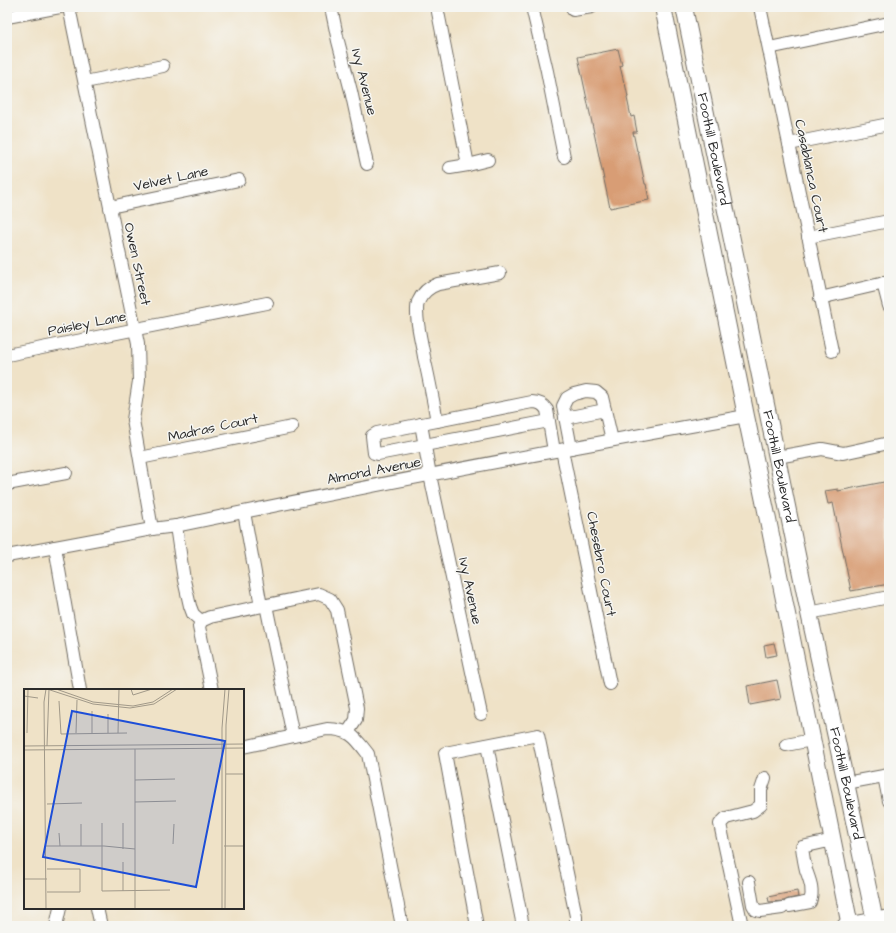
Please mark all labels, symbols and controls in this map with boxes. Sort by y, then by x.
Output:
street label: Ivy Avenue [346,47,382,118]
street label: Foothill Boulevard [692,91,735,207]
street label: Casablanca Court [789,118,833,235]
street label: Velvet Lane [132,161,211,197]
street label: Owen Street [118,221,156,308]
street label: Paisley Lane [46,307,128,341]
street label: Foothill Boulevard [757,408,800,524]
street label: Madras Court [166,409,260,447]
street label: Almond Avenue [325,452,423,490]
street label: Chesebro Court [581,510,621,618]
street label: Ivy Avenue [453,556,487,627]
inset map [24,689,244,909]
street label: Foothill Boulevard [824,725,868,841]

